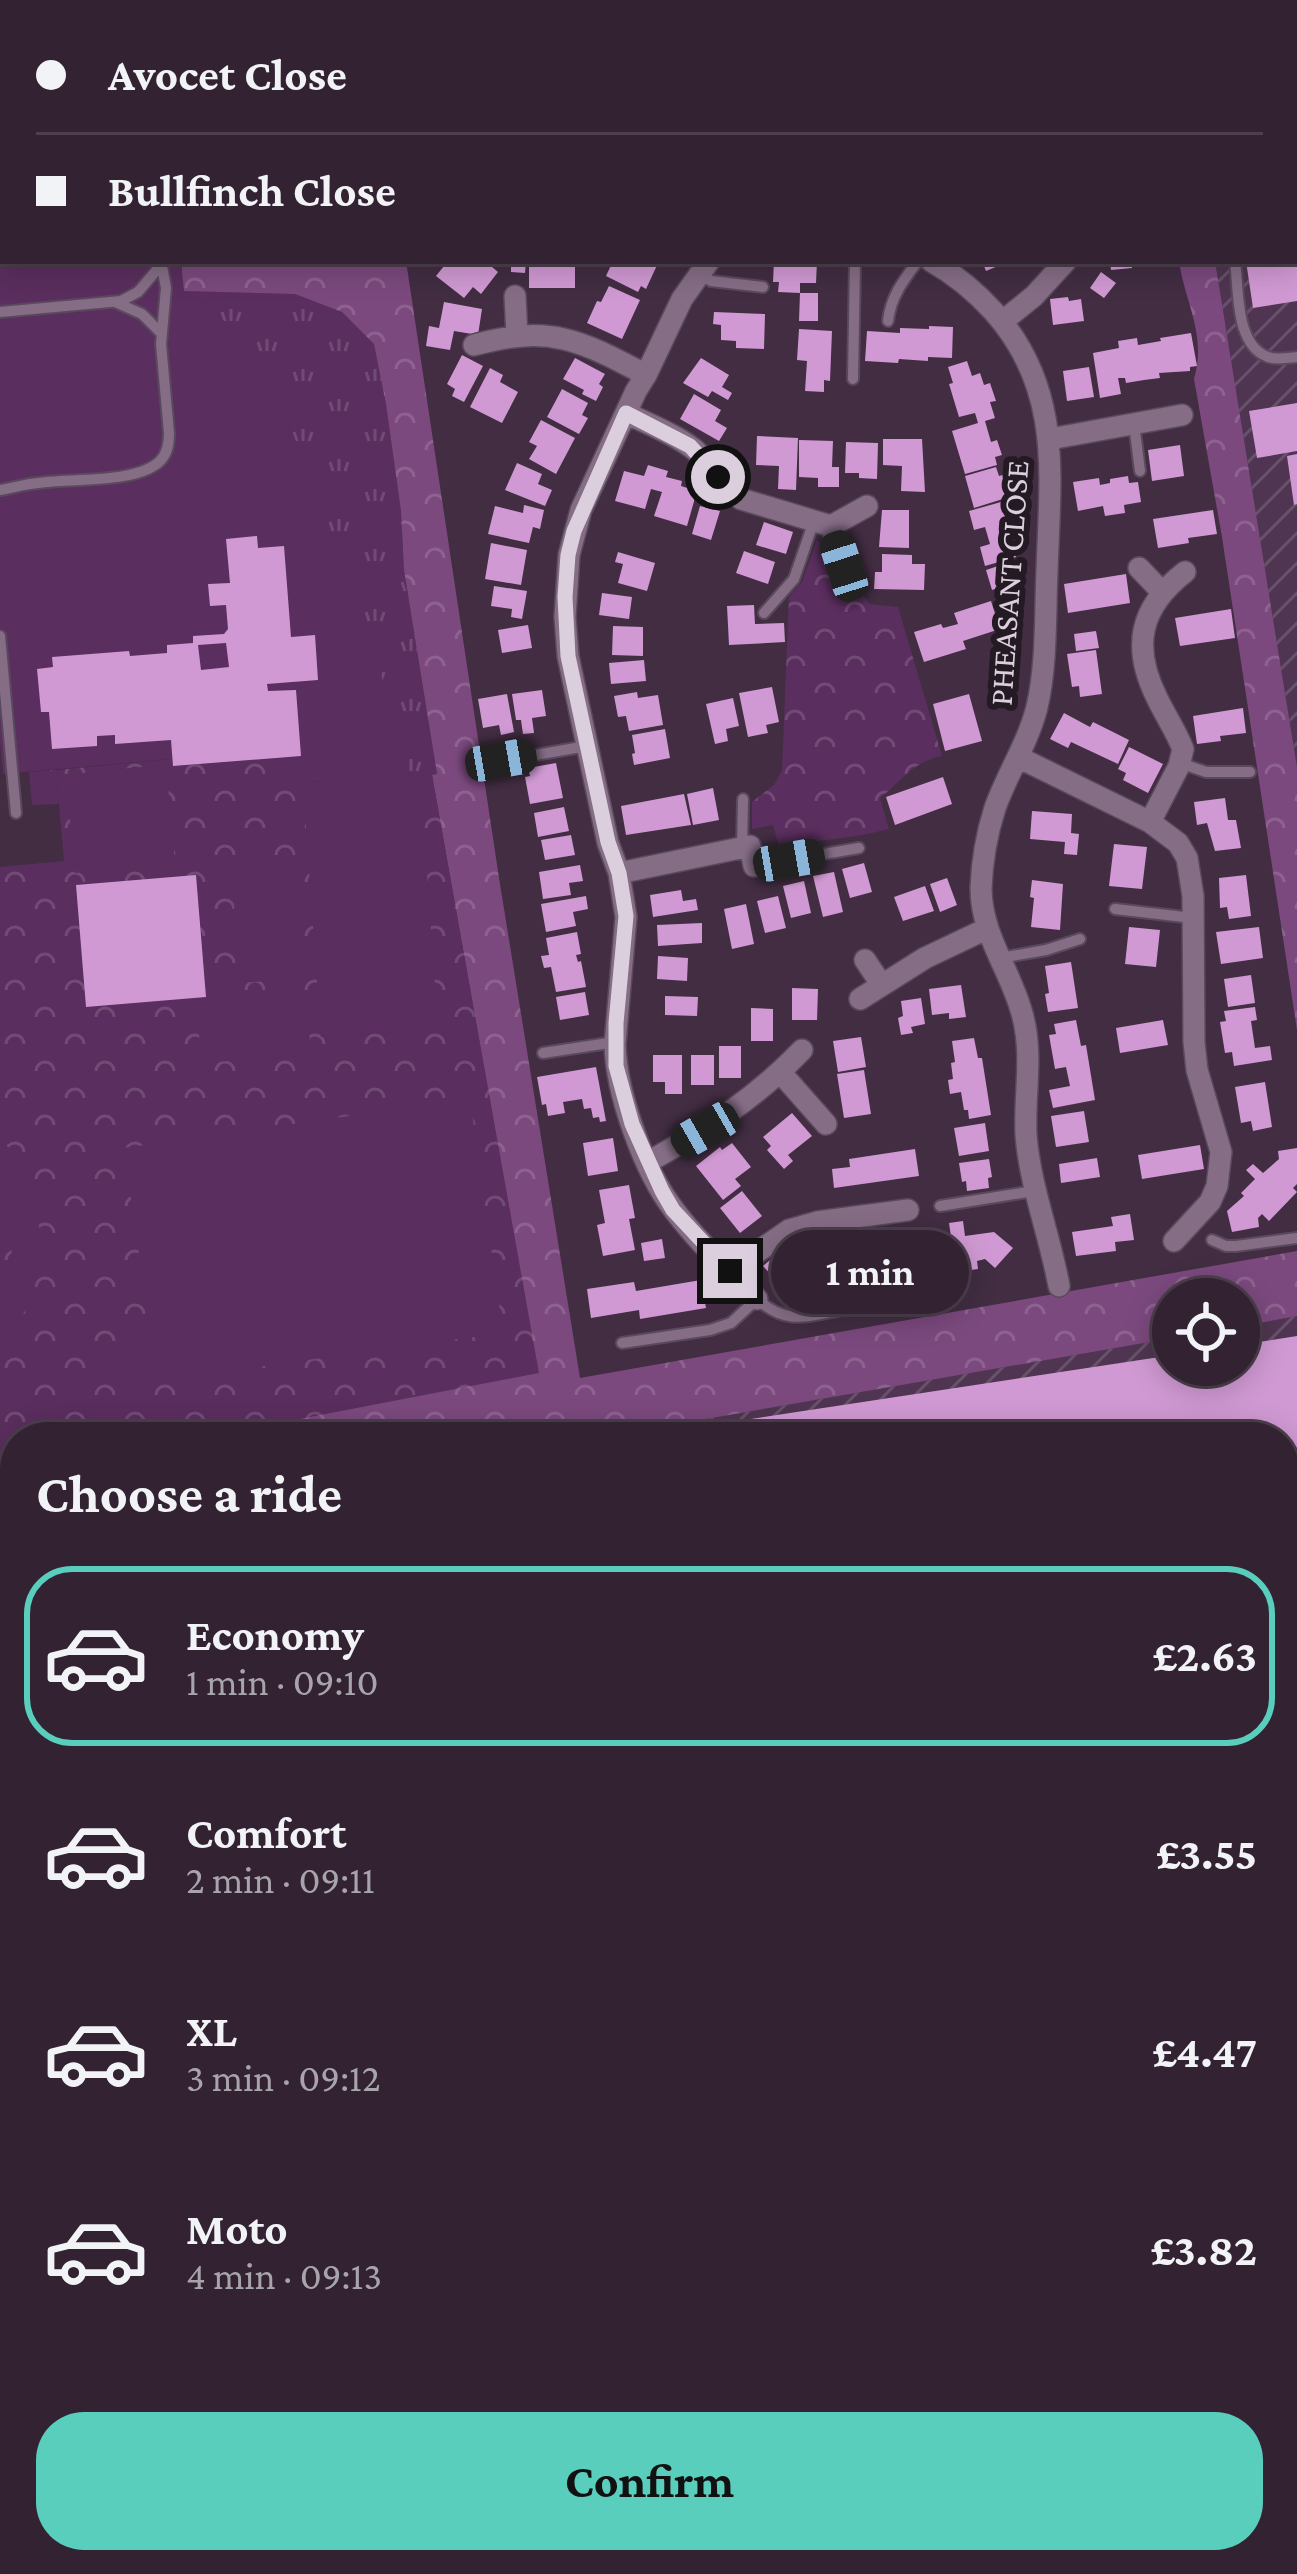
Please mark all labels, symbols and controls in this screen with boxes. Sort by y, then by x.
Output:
text: Avocet Close [108,50,347,100]
text: Bullfinch Close [108,166,396,216]
route start [691,450,745,504]
street label: PHEASANT CLOSE [981,459,1036,707]
car [816,526,872,606]
car [462,736,540,784]
car [750,836,828,884]
car [665,1096,745,1164]
callout: 1 min [772,1229,970,1313]
route end [703,1244,757,1298]
text: 1 min [826,1250,914,1293]
map controls [1152,1278,1260,1386]
button: locate [1152,1278,1260,1386]
text: Choose a ride [36,1464,342,1524]
icon: car [42,1602,150,1710]
text: Economy [186,1610,364,1660]
text: £2.63 [1153,1631,1257,1681]
text: 1 min · 09:10 [186,1660,379,1703]
icon: car [42,1800,150,1908]
text: Comfort [186,1808,347,1858]
text: £3.55 [1156,1829,1257,1879]
text: 2 min · 09:11 [186,1858,375,1901]
icon: car [42,1998,150,2106]
text: XL [186,2006,237,2056]
text: £4.47 [1152,2027,1257,2077]
text: 3 min · 09:12 [186,2056,381,2099]
icon: car [42,2196,150,2304]
text: Moto [186,2204,288,2254]
text: £3.82 [1150,2225,1257,2275]
text: 4 min · 09:13 [186,2254,382,2297]
button: Confirm [36,2412,1263,2550]

